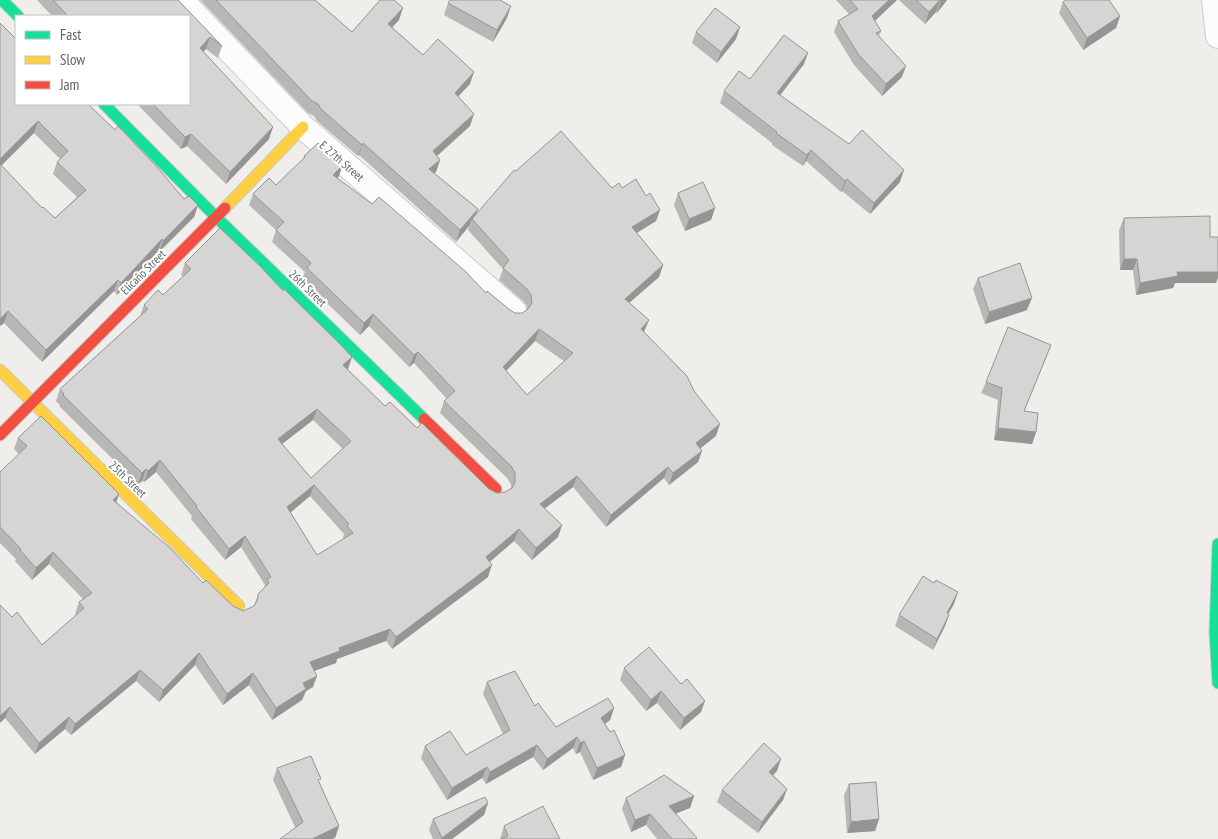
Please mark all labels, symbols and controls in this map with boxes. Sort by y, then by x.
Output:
legend [15,15,190,105]
text: Fast [60,25,81,44]
text: Slow [60,50,85,69]
text: Jam [59,75,79,94]
street label: E 27th Street [317,138,368,185]
street label: Elicaño Street [117,246,169,298]
street label: 26th Street [286,266,331,310]
street label: 25th Street [106,457,151,501]

